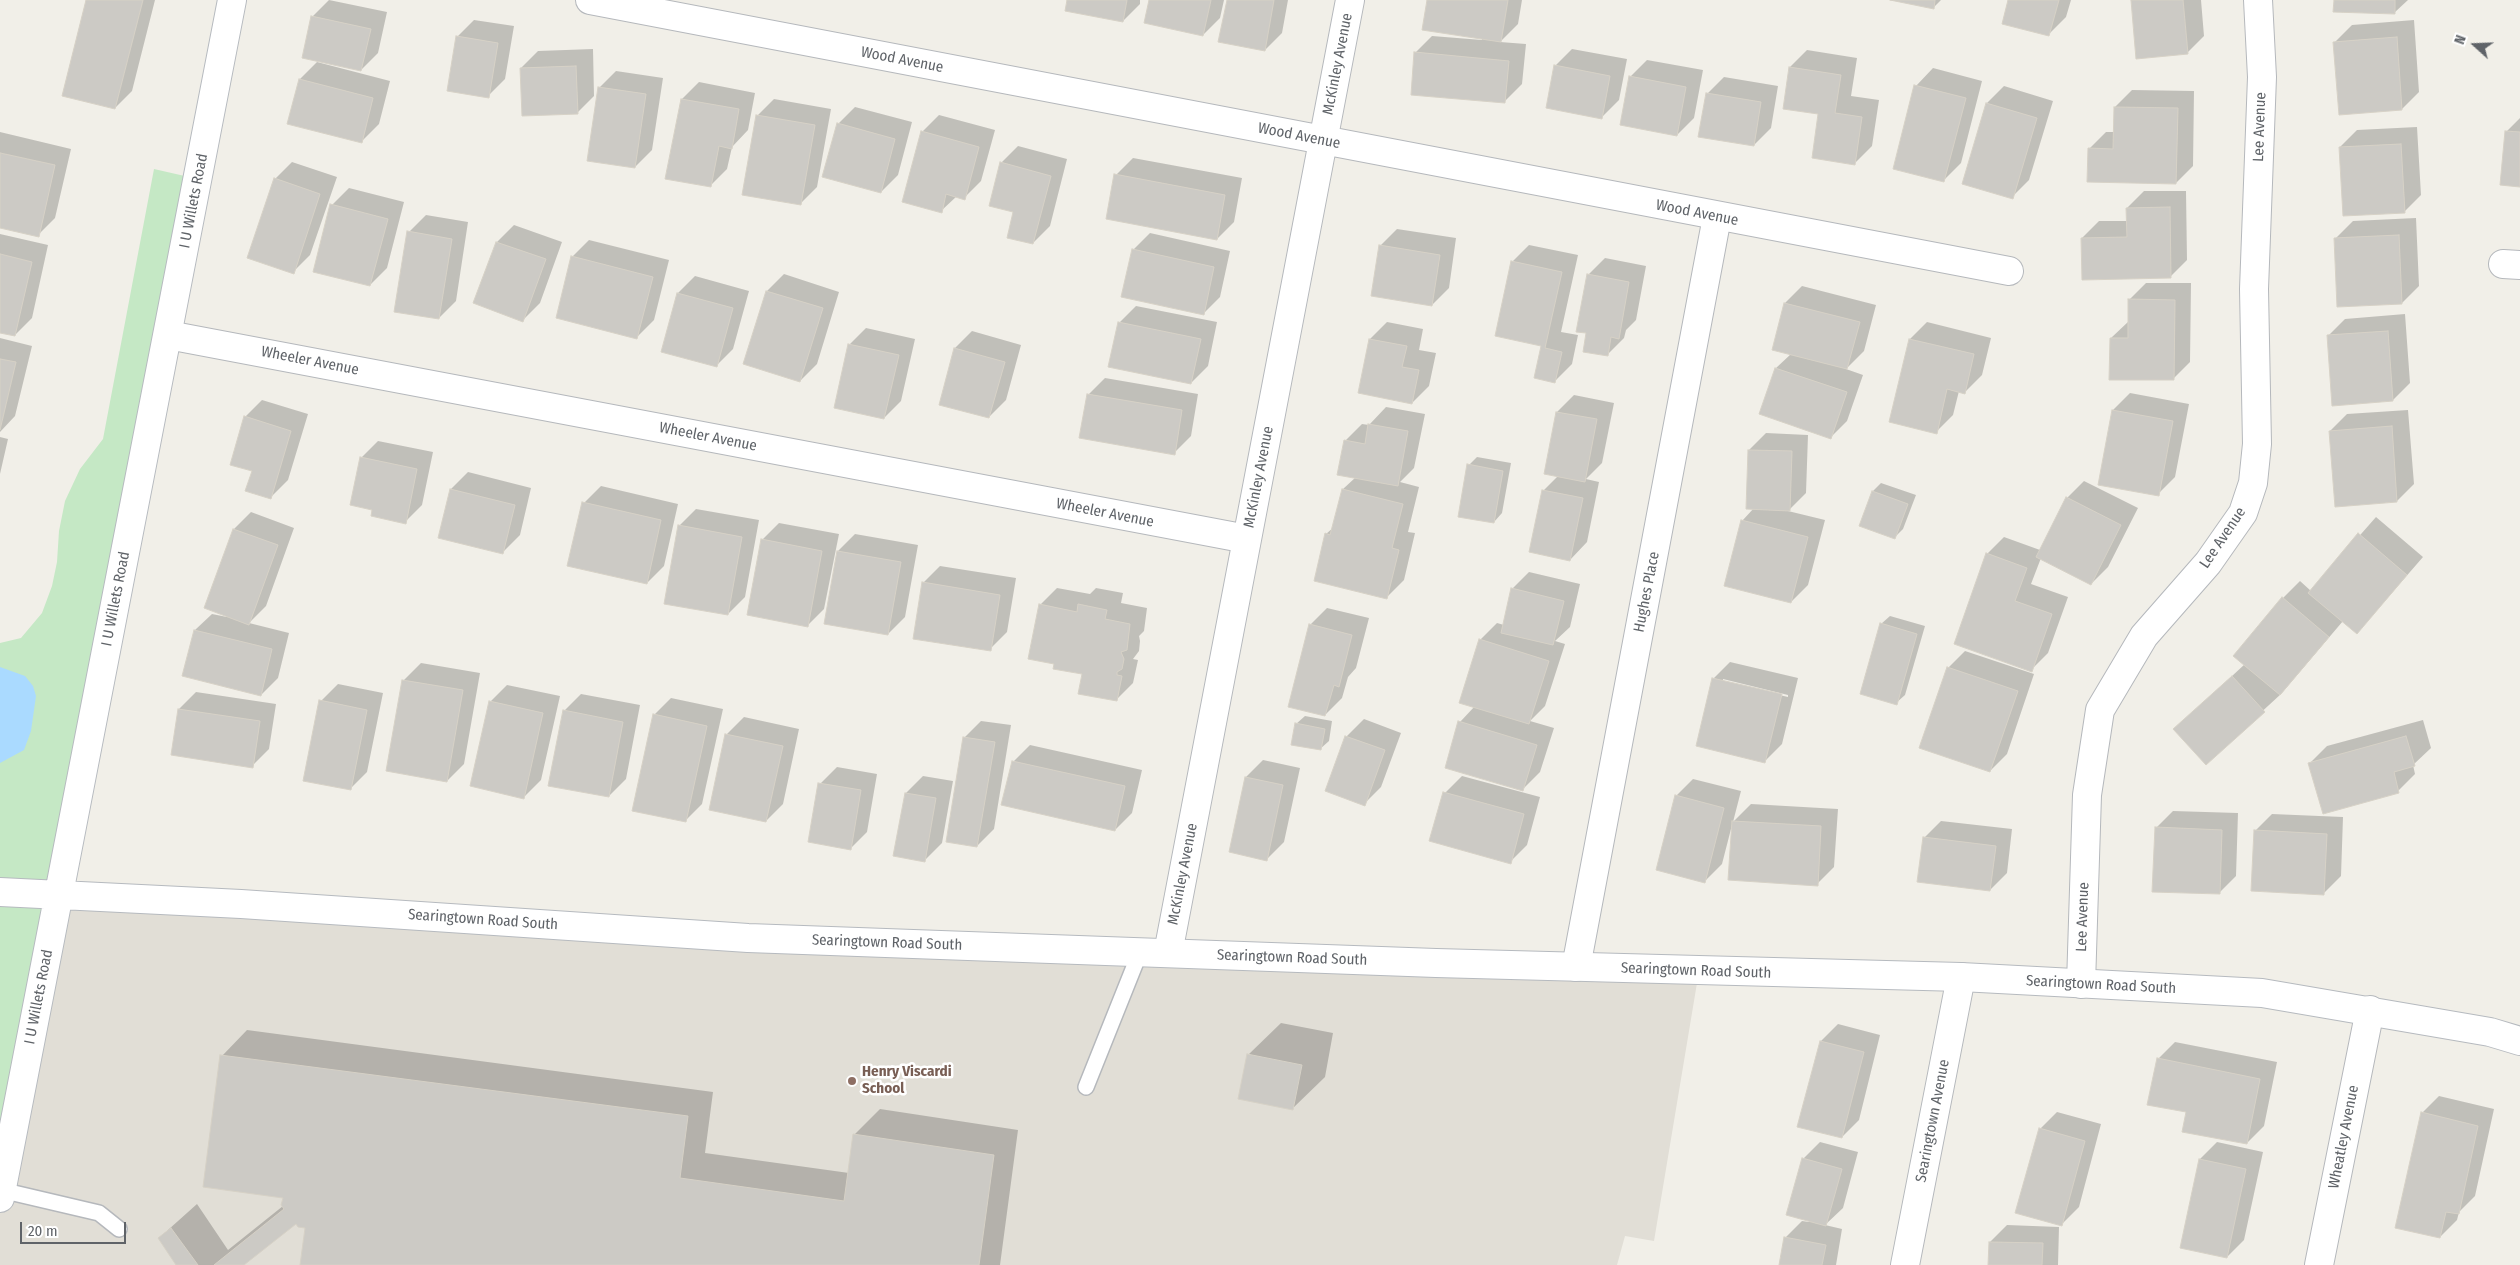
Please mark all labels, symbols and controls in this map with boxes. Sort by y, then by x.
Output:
street label: McKinley Avenue [1319,12,1357,116]
north arrow [2450,20,2500,70]
text: N [2451,33,2470,47]
street label: Wood Avenue [859,43,945,77]
street label: Lee Avenue [2250,92,2270,162]
street label: Wood Avenue [1256,119,1342,153]
street label: I U Willets Road [176,152,212,250]
street label: Wood Avenue [1654,196,1740,230]
street label: Wheeler Avenue [260,343,360,379]
street label: Wheeler Avenue [658,419,758,455]
street label: McKinley Avenue [1240,425,1278,529]
street label: Wheeler Avenue [1055,495,1155,531]
street label: Lee Avenue [2196,504,2250,572]
street label: I U Willets Road [98,550,134,648]
street label: Hughes Place [1630,550,1664,634]
street label: McKinley Avenue [1164,822,1202,926]
street label: Lee Avenue [2073,882,2093,952]
street label: Searingtown Road South [407,906,559,934]
street label: Searingtown Road South [811,931,963,955]
street label: Searingtown Road South [1216,946,1368,970]
street label: I U Willets Road [21,948,57,1046]
street label: Searingtown Road South [1620,959,1772,983]
street label: Searingtown Road South [2025,972,2177,998]
street label: Searingtown Avenue [1912,1058,1954,1184]
place label: Henry Viscardi School [862,1063,952,1098]
marker: Henry Viscardi School [846,1075,858,1087]
street label: Wheatley Avenue [2325,1084,2363,1190]
scale bar [22,1212,129,1244]
text: 20 m [28,1222,58,1240]

